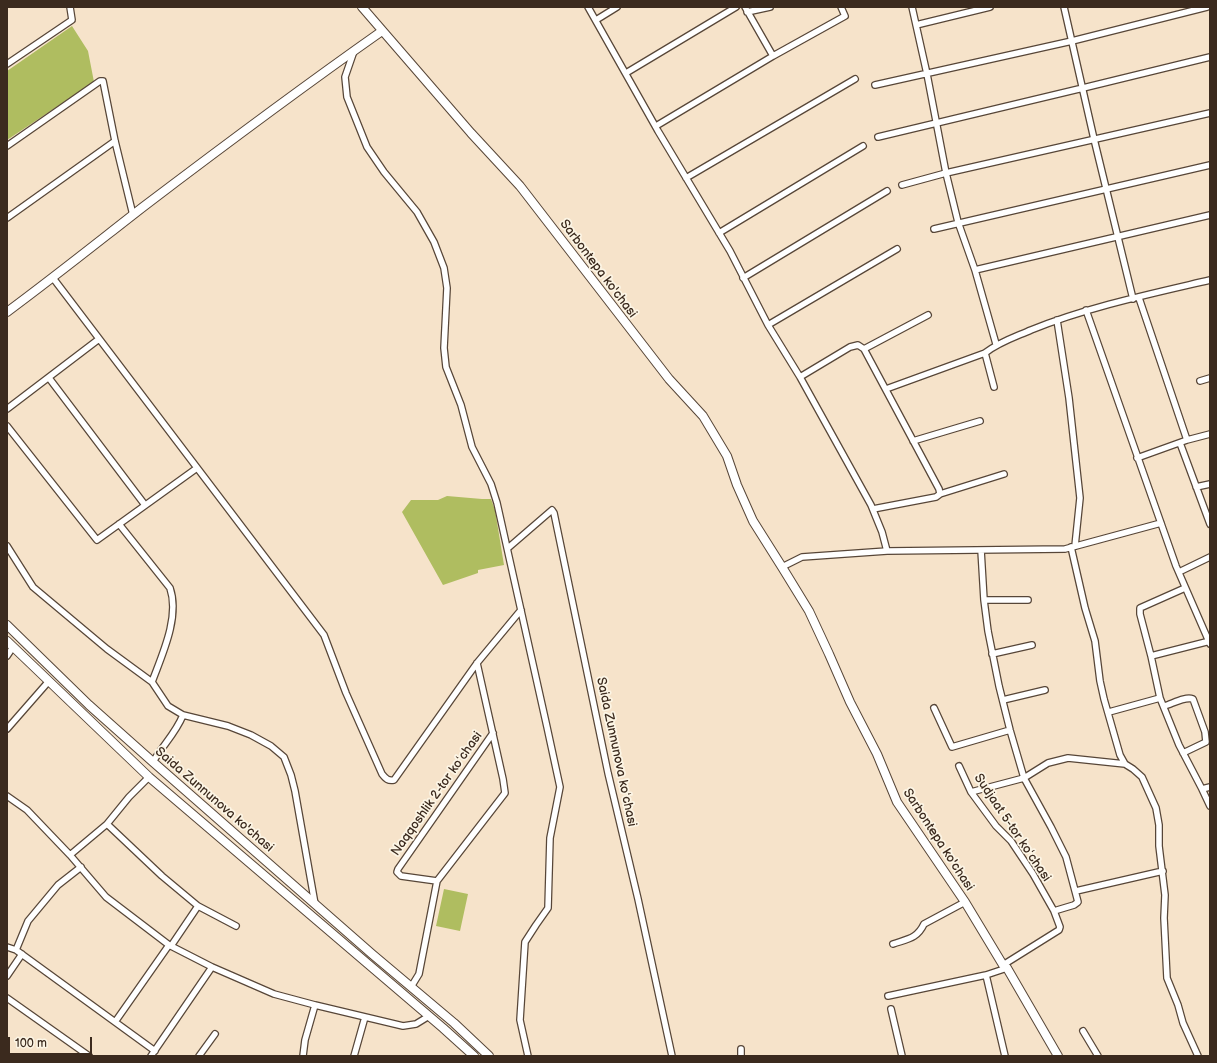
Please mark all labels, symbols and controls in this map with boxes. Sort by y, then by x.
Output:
street label: Sarbontepa ko'chasi [556,217,640,321]
street label: Saida Zunnunova koʻchasi [593,676,639,828]
street label: Naqqoshlik 2-tor koʻchasi [388,729,486,859]
street label: Saida Zunnunova ko'chasi [152,744,276,856]
street label: Sudjaat 5-tor koʻchasi [970,771,1054,885]
street label: Sarbontepa ko'chasi [899,786,977,894]
scale bar [10,1029,94,1055]
text: 100 m [15,1036,47,1051]

